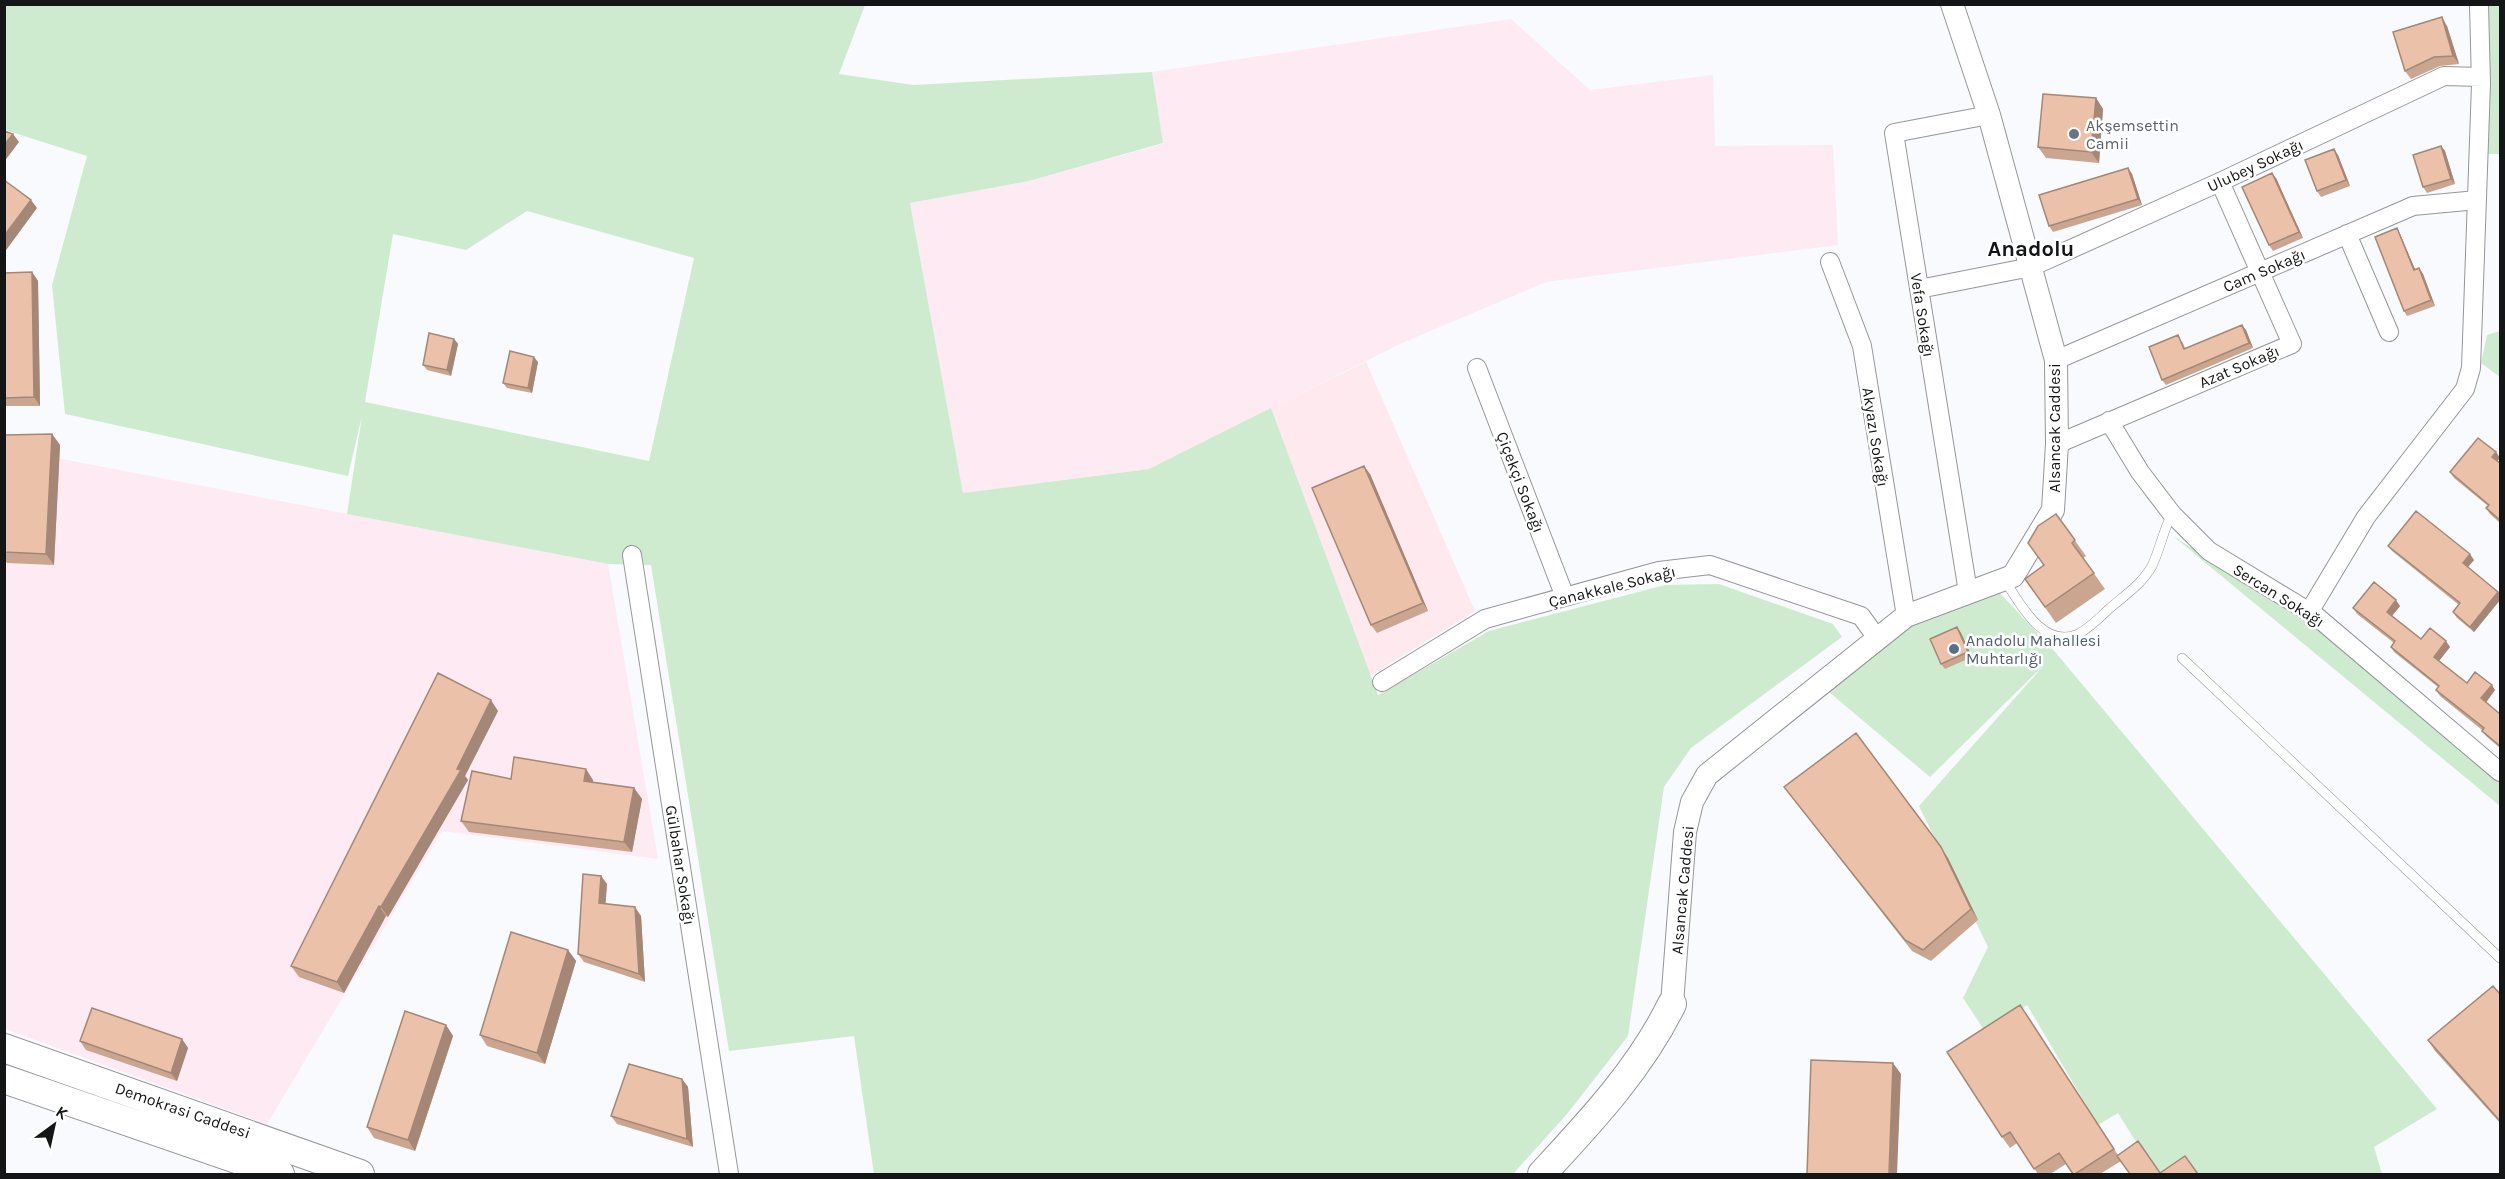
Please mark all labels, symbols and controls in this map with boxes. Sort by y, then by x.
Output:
place label: Akşemsettin Camii [2086,116,2179,153]
marker: Akşemsettin Camii [2067,127,2081,141]
street label: Ulubey Sokağı [2204,135,2306,196]
district label: Anadolu [1988,236,2074,262]
street label: Cam Sokağı [2220,245,2308,296]
street label: Vefa Sokağı [1906,272,1939,358]
street label: Azat Sokağı [2196,341,2282,392]
street label: Alsancak Caddesi [2045,363,2064,493]
street label: Akyazı Sokağı [1858,386,1893,488]
street label: Çiçekçi Sokağı [1493,429,1549,536]
street label: Sercan Sokağı [2230,560,2328,631]
street label: Çanakkale Sokağı [1547,561,1678,611]
place label: Anadolu Mahallesi Muhtarlığı [1966,631,2101,668]
marker: Anadolu Mahallesi Muhtarlığı [1947,642,1961,656]
street label: Gülbahar Sokağı [662,804,699,926]
street label: Alsancak Caddesi [1667,825,1698,955]
street label: Demokrasi Caddesi [113,1078,253,1143]
north arrow [24,1095,84,1155]
text: K [52,1102,72,1124]

